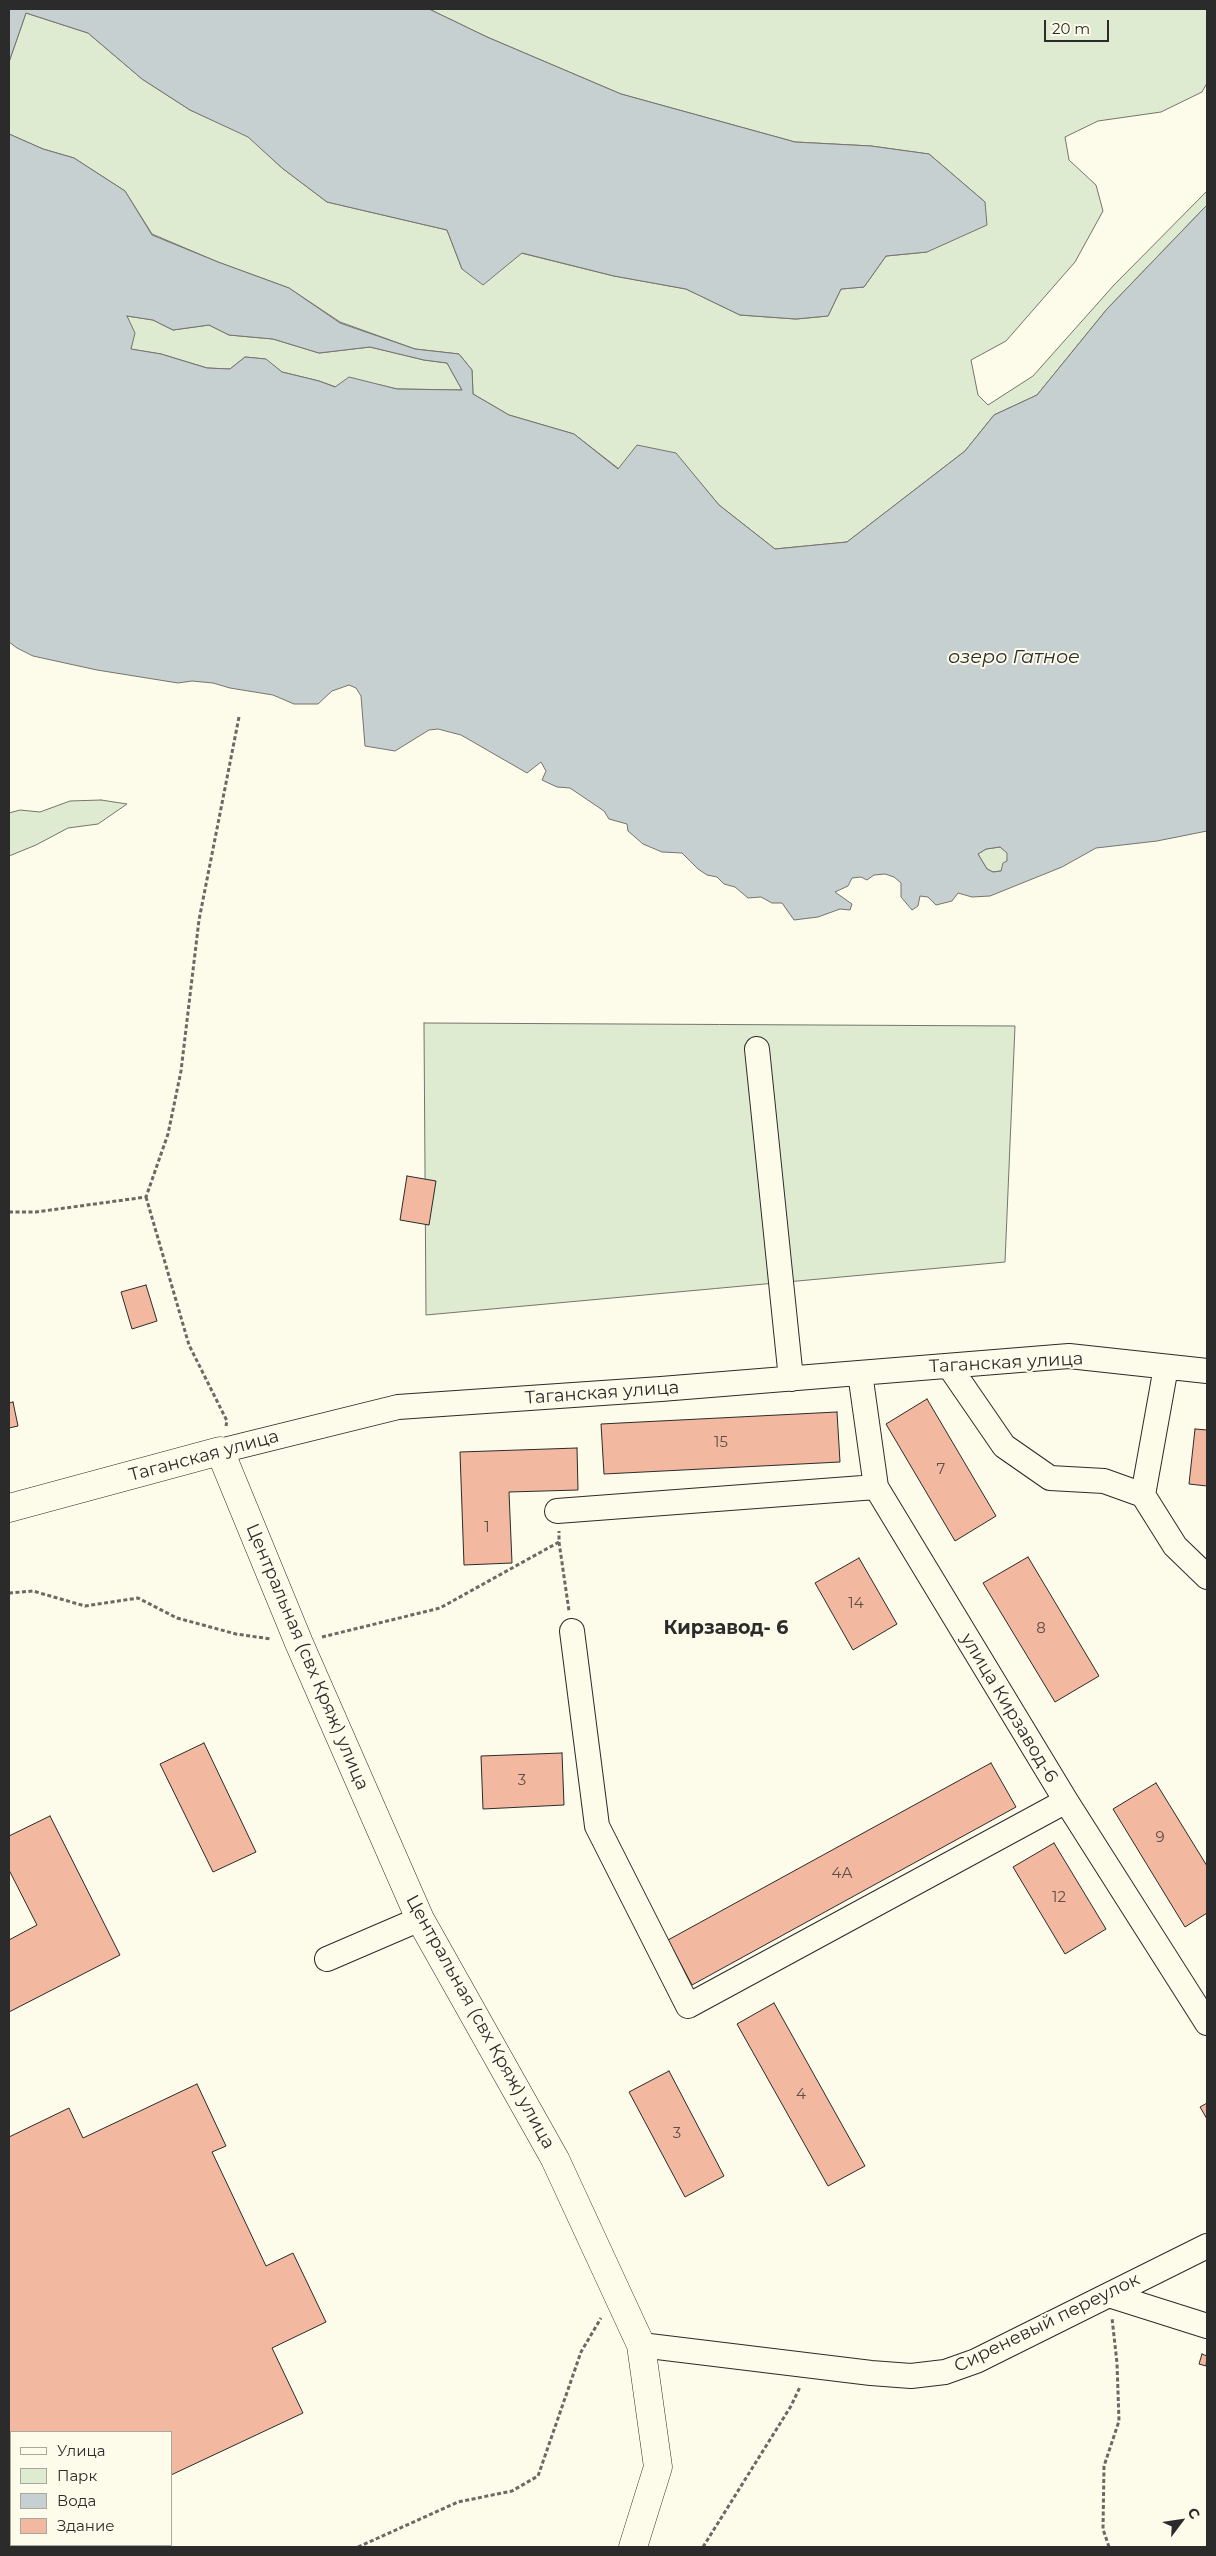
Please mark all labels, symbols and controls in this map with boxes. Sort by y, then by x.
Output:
scale bar [1046,10,1111,42]
text: 20 m [1052,19,1090,38]
water label: озеро Гатное [948,646,1080,668]
street label: Таганская улица [928,1348,1084,1378]
street label: Таганская улица [524,1377,680,1409]
street label: Таганская улица [127,1426,281,1486]
house number: 15 [714,1434,728,1452]
house number: 7 [937,1461,945,1479]
house number: 1 [484,1519,490,1537]
street label: Центральная (свх Кряж) улица [241,1521,373,1793]
house number: 14 [848,1595,864,1613]
district label: Кирзавод- 6 [664,1617,788,1639]
house number: 8 [1036,1620,1046,1638]
street label: улица Кирзавод-6 [956,1629,1062,1787]
house number: 3 [518,1772,526,1790]
house number: 9 [1155,1829,1165,1847]
house number: 4А [831,1865,853,1883]
house number: 12 [1052,1889,1066,1907]
street label: Центральная (свх Кряж) улица [401,1891,559,2153]
house number: 4 [796,2086,806,2104]
house number: 3 [673,2125,681,2143]
street label: Сиреневый переулок [951,2269,1143,2377]
legend [10,2431,172,2546]
text: Улица [57,2441,105,2460]
text: Парк [57,2466,97,2485]
text: Вода [57,2491,96,2510]
north arrow [1156,2496,1206,2546]
text: С [1184,2504,1204,2522]
text: Здание [57,2516,115,2535]

